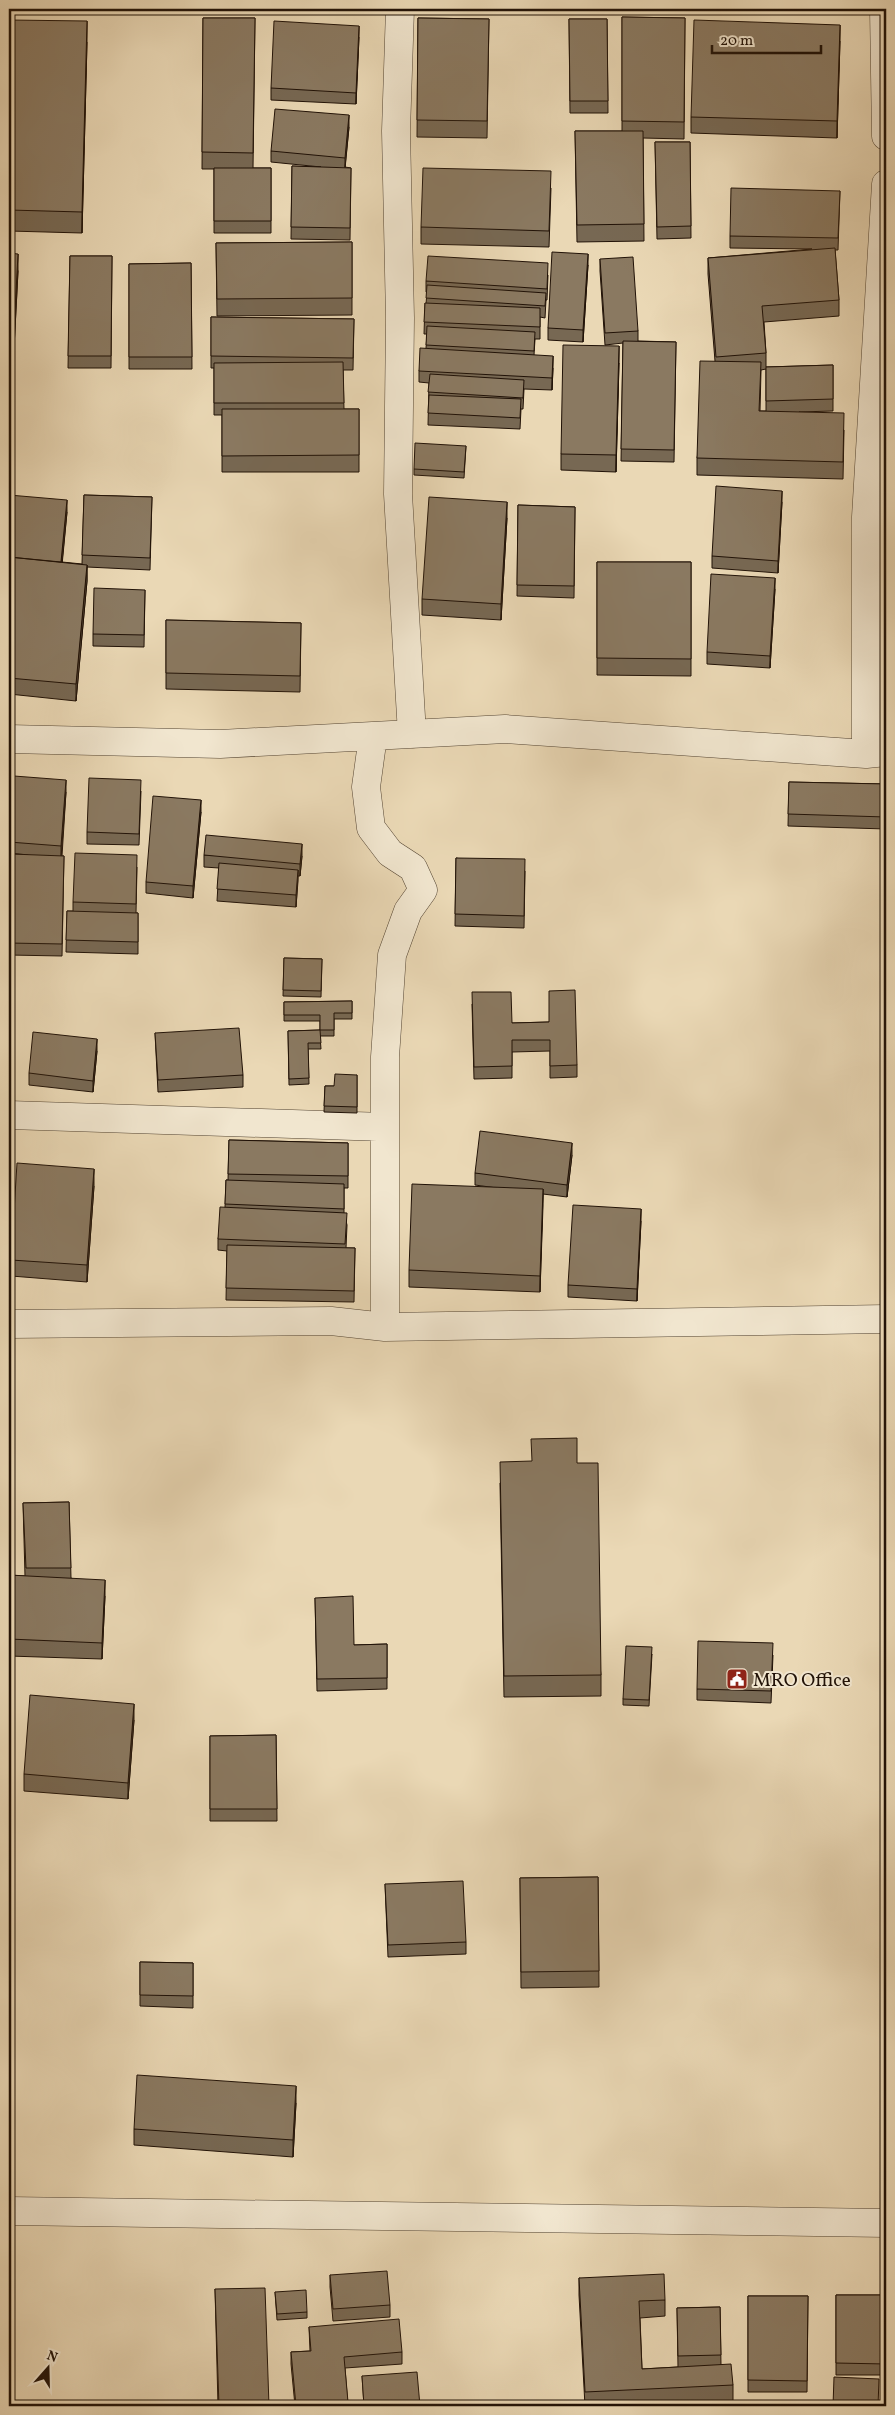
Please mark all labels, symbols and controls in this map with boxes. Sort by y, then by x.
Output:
scale bar [712,22,821,54]
text: 20 m [720,31,753,52]
public building icon: MRO Office [725,1667,749,1691]
place label: MRO Office [753,1668,851,1694]
north arrow [22,2342,72,2392]
text: N [44,2347,60,2368]

